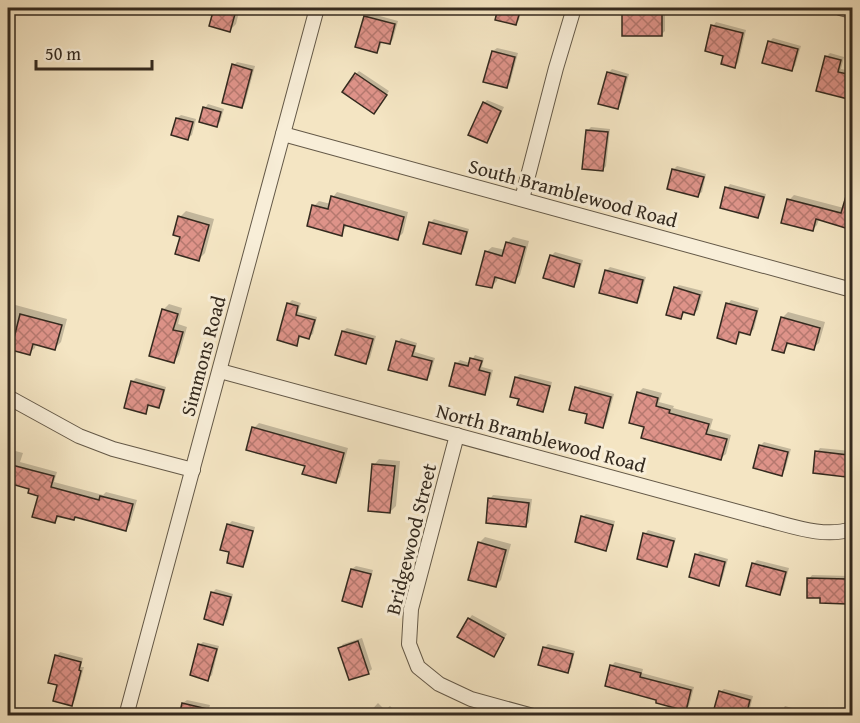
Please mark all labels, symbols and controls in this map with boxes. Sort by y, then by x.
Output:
scale bar [36,33,152,71]
text: 50 m [45,40,81,67]
street label: South Bramblewood Road [465,151,681,234]
street label: Simmons Road [173,292,233,419]
street label: North Bramblewood Road [433,396,650,480]
street label: Bridgewood Street [378,460,443,618]

